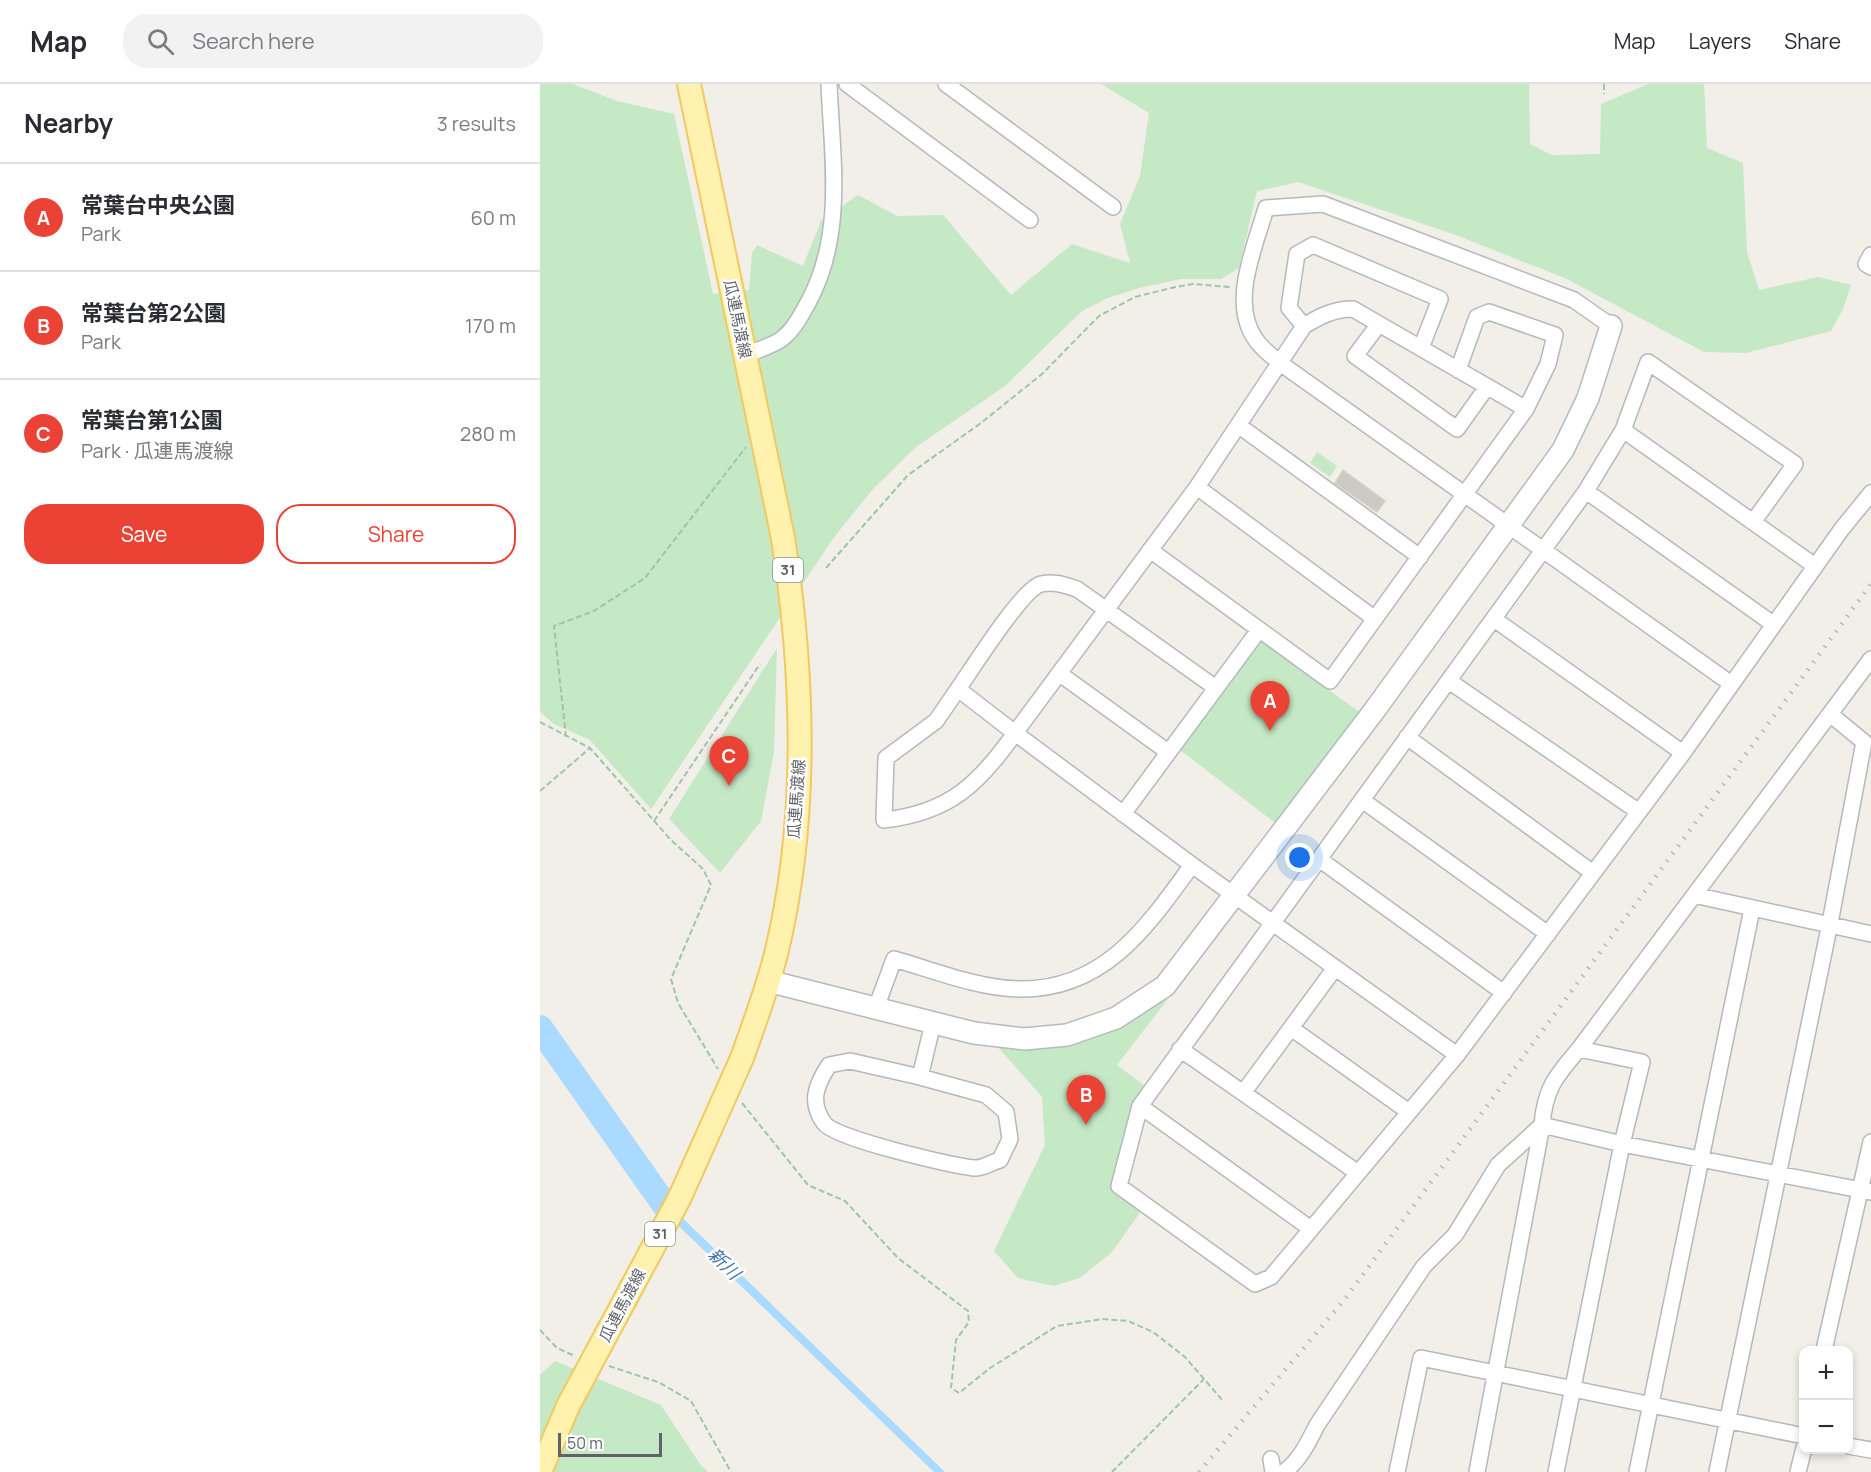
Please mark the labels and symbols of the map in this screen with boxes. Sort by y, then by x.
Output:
street label: 瓜連馬渡線 [719,278,757,360]
road number: 31 [773,558,803,582]
pin: A [1250,682,1290,731]
pin: C [710,736,748,786]
street label: 瓜連馬渡線 [782,758,810,840]
your location [1285,843,1314,872]
pin: B [1066,1076,1106,1125]
road number: 31 [645,1222,675,1246]
water label: 新川 [703,1242,747,1286]
street label: 瓜連馬渡線 [594,1265,650,1345]
scale bar [558,1430,662,1458]

